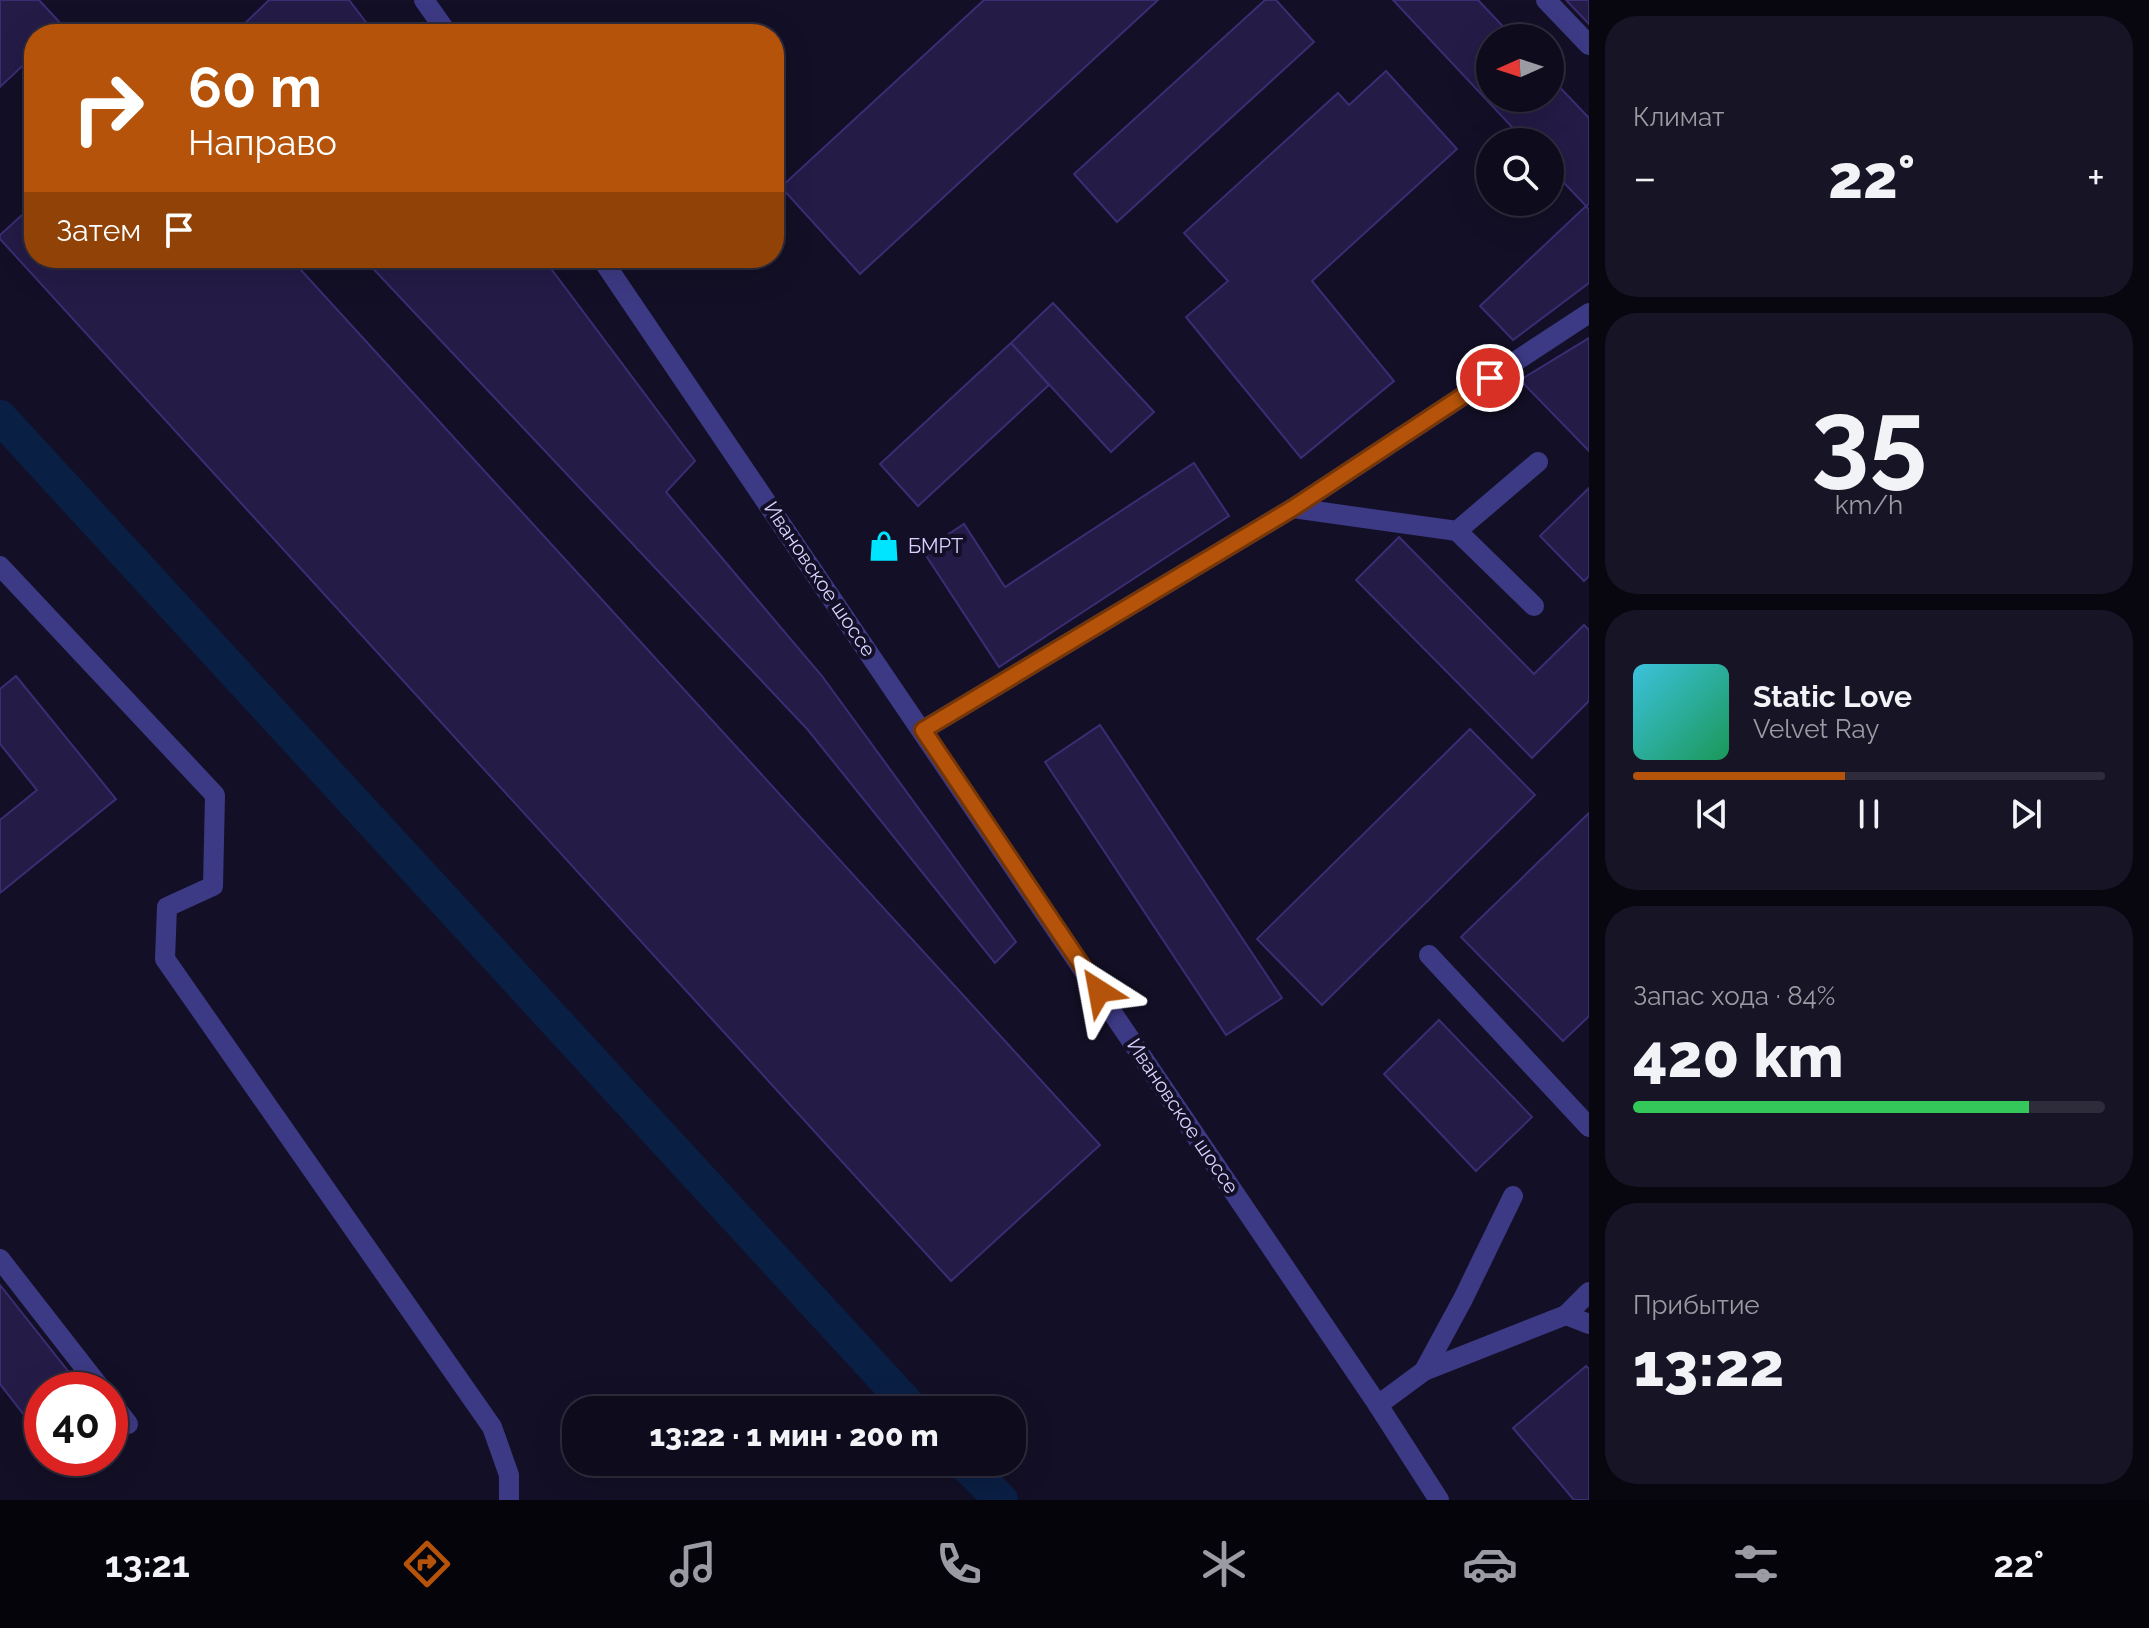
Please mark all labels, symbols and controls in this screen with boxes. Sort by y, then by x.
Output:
north arrow [1476,24,1564,112]
map controls [1476,24,1564,216]
text: 60 m [188,54,322,120]
icon: right [56,56,160,160]
text: Климат [1633,102,1724,132]
text: Направо [188,121,337,163]
button: search [1476,128,1564,216]
text: 22° [1828,142,1915,212]
text: − [1633,152,1657,203]
text: + [2087,152,2105,203]
icon: arrive [157,208,201,252]
text: Затем [56,213,141,248]
pin [1456,344,1524,412]
icon: arrive [1468,356,1512,400]
text: 35 [1811,377,1927,499]
text: km/h [1835,490,1903,520]
street label: Ивановское шоссе [759,497,881,661]
shop icon: БМРТ [867,529,901,563]
place label: БМРТ [908,534,963,558]
text: Static Love [1753,679,1912,714]
text: Velvet Ray [1753,714,1879,744]
icon: previous [1690,792,1734,836]
icon: pause [1847,792,1891,836]
icon: next [2004,792,2048,836]
position arrow [1057,949,1141,1033]
text: Запас хода · 84% [1633,981,1835,1011]
text: 420 km [1633,1021,1844,1091]
street label: Ивановское шоссе [1122,1034,1244,1198]
text: Прибытие [1633,1290,1760,1320]
text: 13:22 [1633,1330,1784,1400]
speed limit sign: 40 [24,1372,128,1476]
text: 13:22 · 1 мин · 200 m [650,1418,938,1453]
icon: directions [399,1536,455,1592]
icon: music [665,1536,721,1592]
icon: phone [931,1536,987,1592]
icon: climate [1196,1536,1252,1592]
icon: car [1462,1536,1518,1592]
icon: filters [1728,1536,1784,1592]
text: 13:21 [105,1543,190,1585]
text: 22° [1993,1543,2044,1585]

